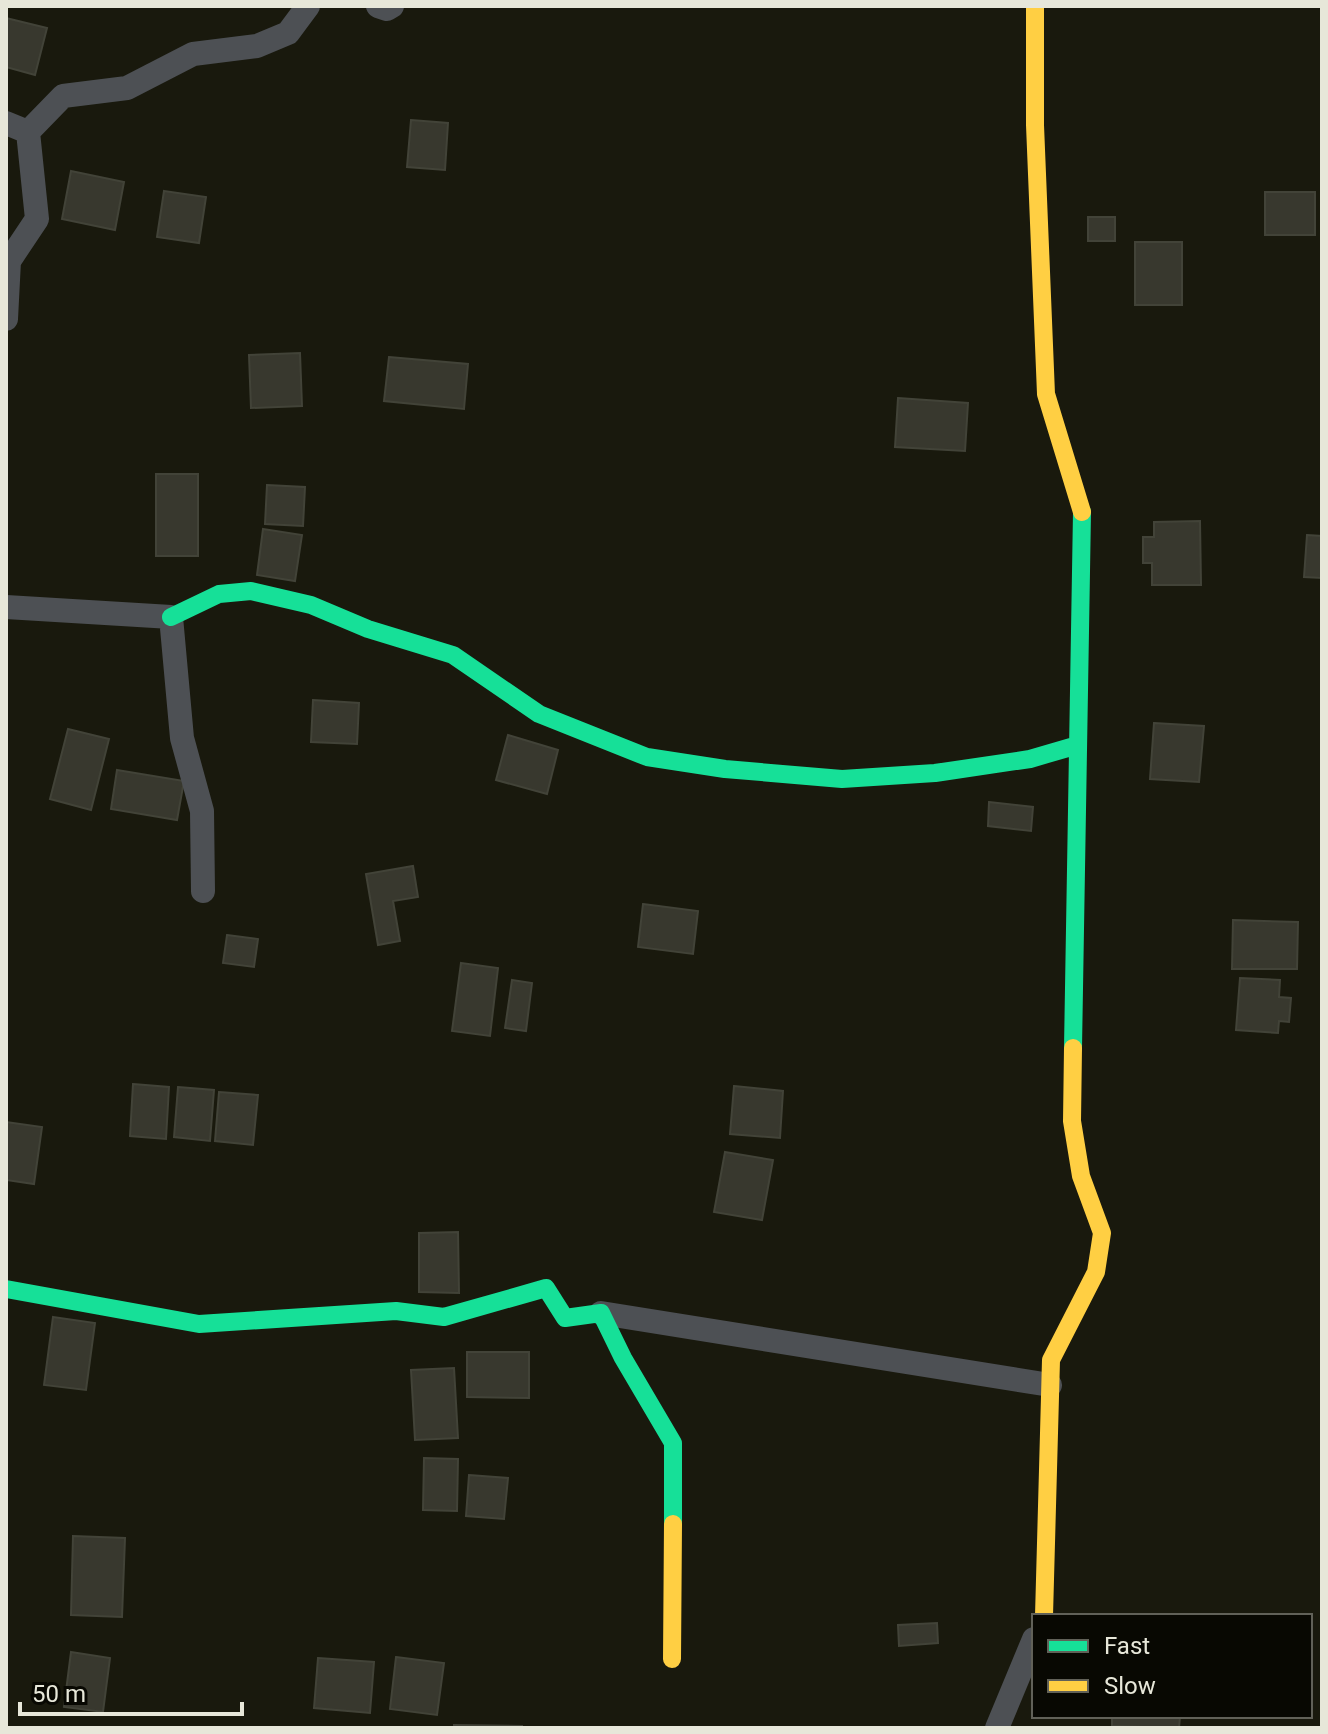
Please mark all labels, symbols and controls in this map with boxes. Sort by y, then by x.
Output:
legend [1032,1614,1312,1718]
text: Fast [1104,1632,1150,1660]
scale bar [20,1666,242,1716]
text: Slow [1104,1672,1156,1700]
text: 50 m [32,1680,86,1708]

